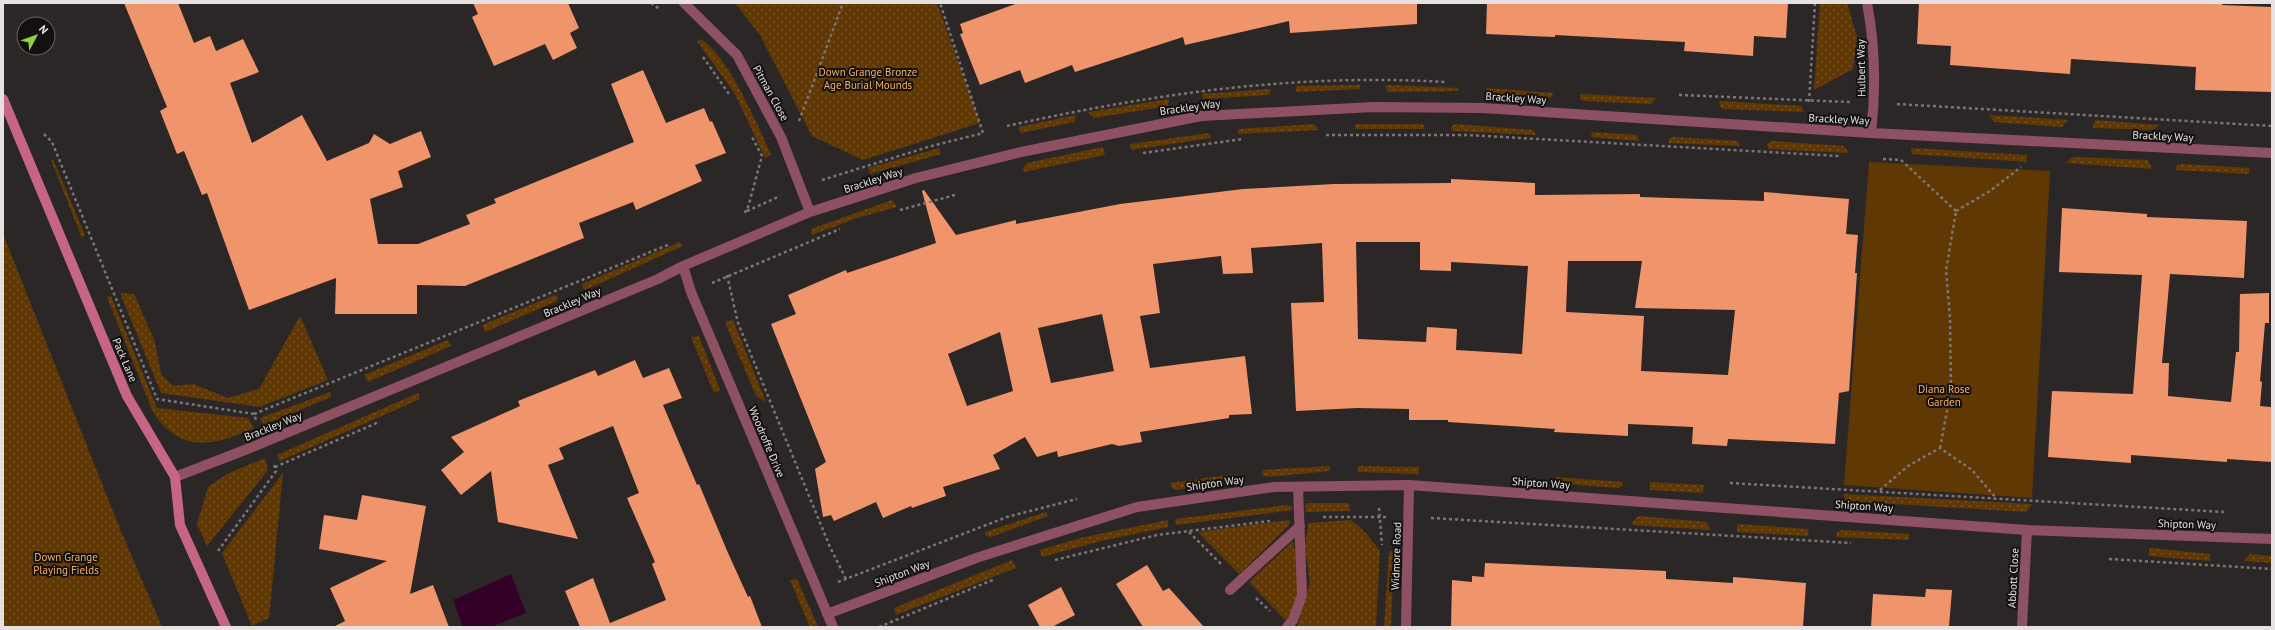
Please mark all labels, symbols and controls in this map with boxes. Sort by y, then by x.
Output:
north arrow [16,16,56,56]
text: N [36,22,51,37]
street label: Hulbert Way [1853,38,1869,97]
street label: Pitman Close [750,63,792,124]
park label: Down Grange Bronze Age Burial Mounds [819,65,918,92]
street label: Brackley Way [1485,89,1548,107]
street label: Brackley Way [1159,96,1222,118]
street label: Brackley Way [1808,110,1871,128]
street label: Brackley Way [2132,127,2195,145]
street label: Brackley Way [842,164,905,196]
street label: Brackley Way [541,283,604,320]
street label: Pack Lane [109,336,141,385]
park label: Diana Rose Garden [1918,382,1970,409]
street label: Woodroffe Drive [746,404,788,480]
street label: Brackley Way [242,408,305,444]
street label: Shipton Way [1185,472,1246,494]
street label: Shipton Way [1511,474,1571,492]
street label: Shipton Way [1834,497,1894,515]
street label: Shipton Way [2158,516,2217,532]
street label: Widmore Road [1388,522,1404,590]
street label: Abbott Close [2004,547,2022,608]
park label: Down Grange Playing Fields [33,550,99,577]
street label: Shipton Way [872,556,933,590]

